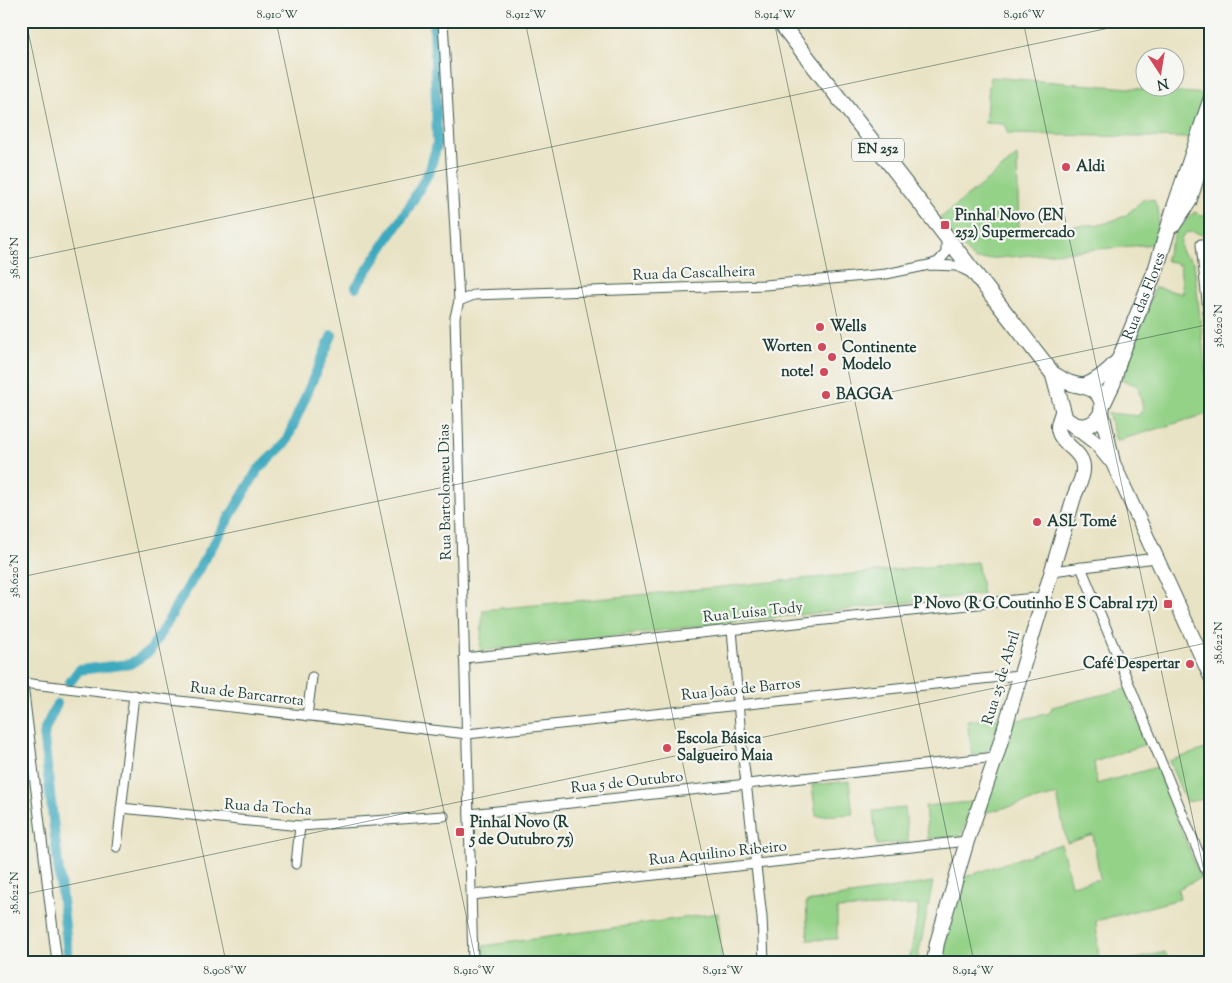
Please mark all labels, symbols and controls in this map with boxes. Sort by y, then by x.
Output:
text: 8.910°W [257,6,298,24]
text: 8.912°W [506,6,547,24]
text: 8.914°W [755,6,796,24]
text: 8.916°W [1004,6,1045,24]
north arrow [1134,48,1184,98]
text: N [1155,72,1170,94]
road number: EN 252 [852,138,904,162]
place label: Aldi [1076,157,1106,178]
marker: Aldi [1060,161,1072,173]
place label: Pinhal Novo (EN 252) Supermercado [955,206,1075,244]
marker: Pinhal Novo (EN 252) Supermercado [939,219,951,231]
text: 38.618°N [6,237,24,279]
street label: Rua das Flores [1118,250,1171,343]
street label: Rua da Cascalheira [632,261,756,287]
text: 38.620°N [1210,304,1228,348]
place label: Wells [830,317,866,338]
marker: Wells [814,321,826,333]
place label: Worten [762,337,812,358]
place label: Continente Modelo [842,338,917,376]
marker: Worten [816,341,828,353]
marker: Continente Modelo [826,351,838,363]
place label: note! [781,362,814,383]
marker: note! [818,366,830,378]
place label: BAGGA [836,385,894,406]
marker: BAGGA [820,389,832,401]
street label: Rua Bartolomeu Dias [434,424,458,560]
place label: ASL Tomé [1047,512,1117,533]
marker: ASL Tomé [1031,516,1043,528]
text: 38.620°N [6,554,24,598]
place label: P Novo (R G Coutinho E S Cabral 171) [914,594,1158,615]
street label: Rua Luísa Tody [702,597,804,629]
marker: P Novo (R G Coutinho E S Cabral 171) [1162,598,1174,610]
text: 38.622°N [1210,621,1228,665]
street label: Rua 25 de Abril [978,628,1026,728]
place label: Café Despertar [1083,654,1180,675]
marker: Café Despertar [1184,658,1196,670]
street label: Rua João de Barros [680,673,802,707]
street label: Rua de Barcarrota [189,678,305,712]
place label: Escola Básica Salgueiro Maia [677,729,773,767]
marker: Escola Básica Salgueiro Maia [661,742,673,754]
street label: Rua 5 de Outubro [570,767,684,799]
street label: Rua da Tocha [224,794,312,822]
place label: Pinhal Novo (R 5 de Outubro 75) [469,813,574,851]
marker: Pinhal Novo (R 5 de Outubro 75) [454,826,466,838]
street label: Rua Aquilino Ribeiro [648,836,788,872]
text: 38.622°N [6,871,24,915]
text: 8.908°W [203,962,247,980]
text: 8.910°W [454,962,495,980]
text: 8.912°W [703,962,744,980]
text: 8.914°W [953,962,994,980]

